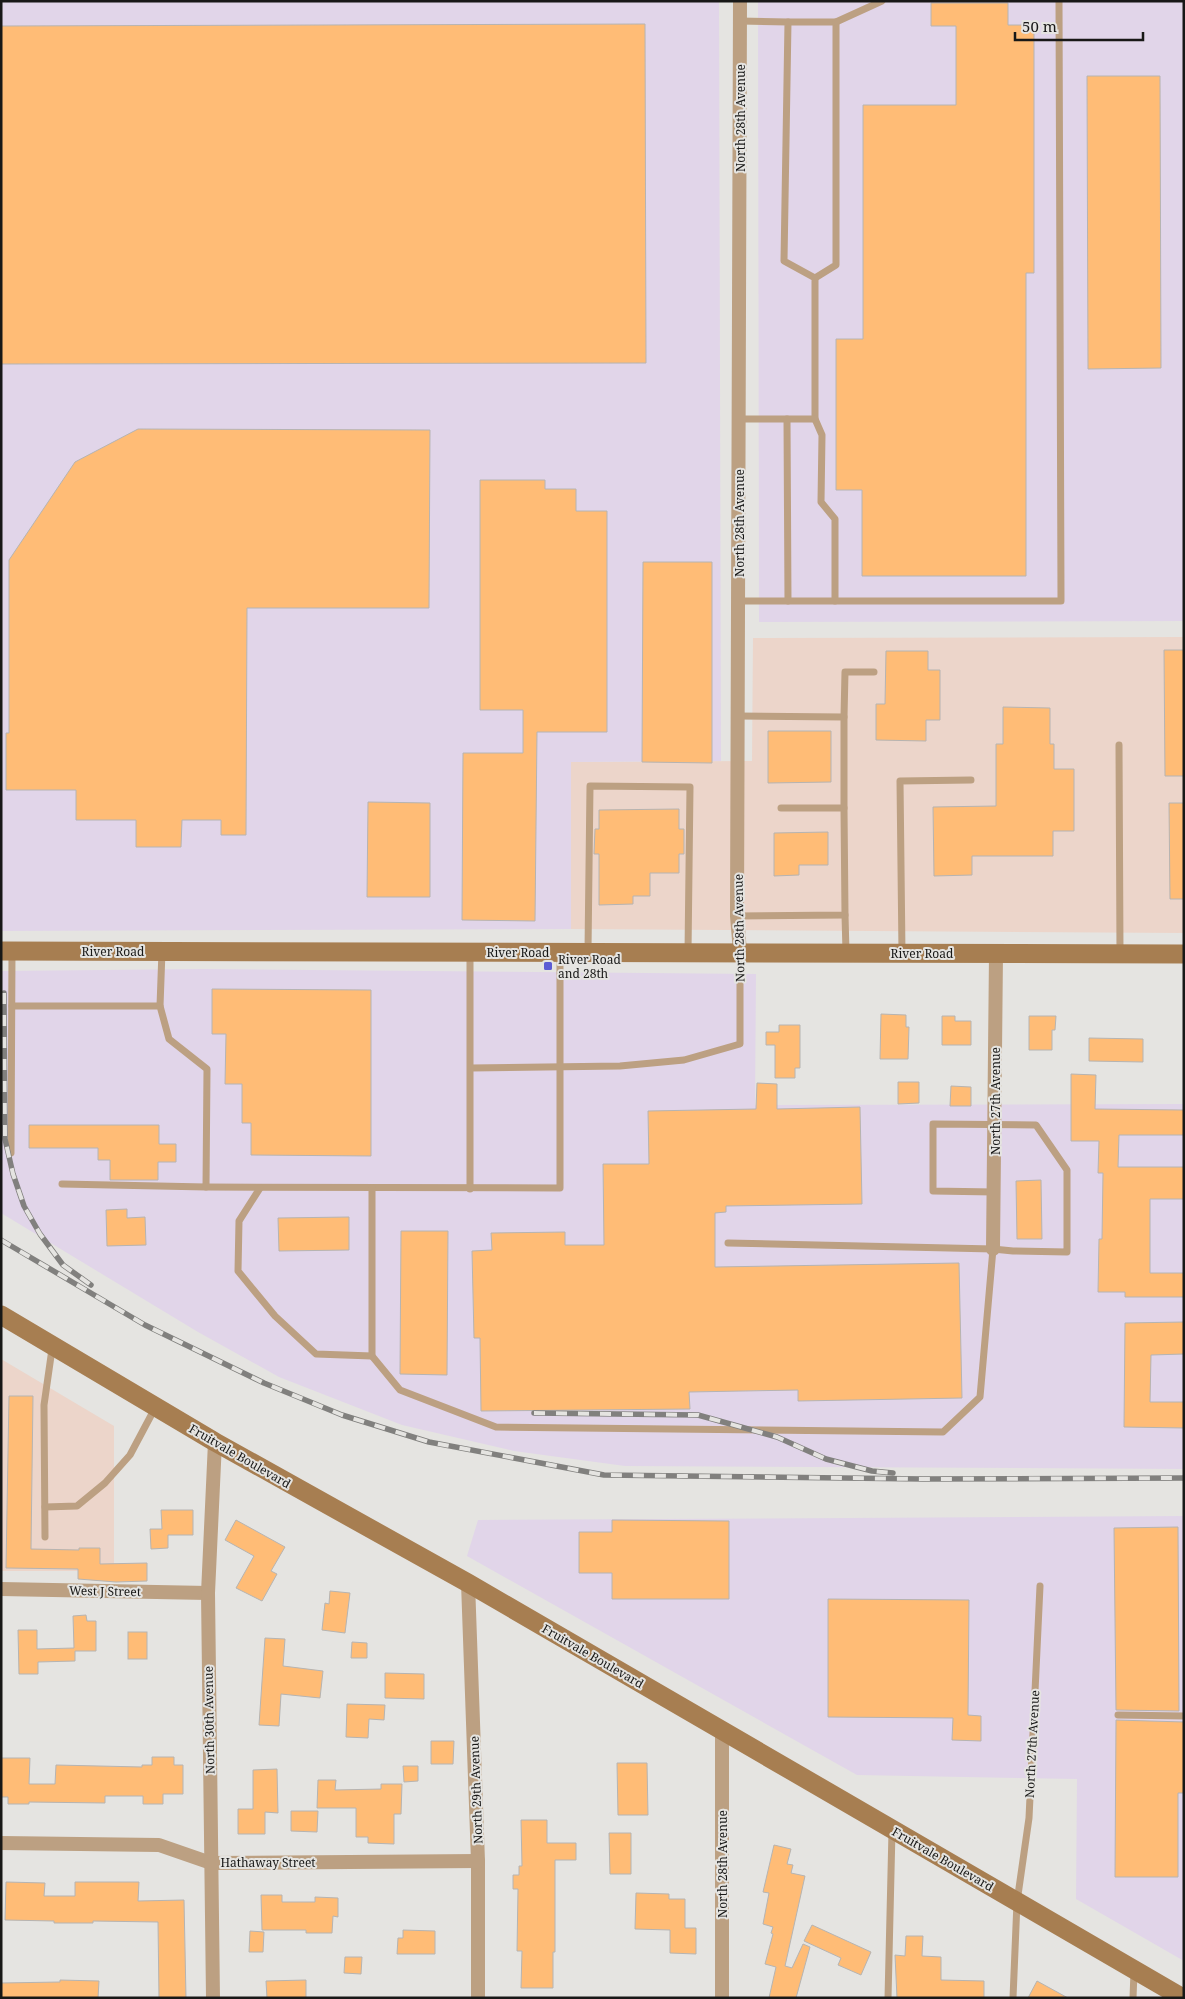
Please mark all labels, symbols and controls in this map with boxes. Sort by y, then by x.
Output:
scale bar [1015,10,1142,42]
text: 50 m [1022,16,1057,36]
street label: North 28th Avenue [732,64,749,172]
street label: North 28th Avenue [731,469,748,577]
street label: North 28th Avenue [730,874,748,982]
street label: River Road [82,943,145,960]
street label: River Road [487,944,550,961]
street label: River Road [891,945,954,962]
place label: River Road and 28th [558,951,621,982]
marker: River Road and 28th [542,960,554,972]
street label: North 27th Avenue [987,1047,1004,1155]
street label: Fruitvale Boulevard [186,1420,294,1492]
street label: West J Street [69,1582,141,1600]
street label: Fruitvale Boulevard [539,1620,647,1692]
street label: North 30th Avenue [200,1666,218,1774]
street label: North 27th Avenue [1021,1690,1043,1798]
street label: North 29th Avenue [466,1736,486,1844]
street label: North 28th Avenue [714,1810,731,1918]
street label: Fruitvale Boulevard [889,1823,997,1895]
street label: Hathaway Street [220,1854,316,1871]

